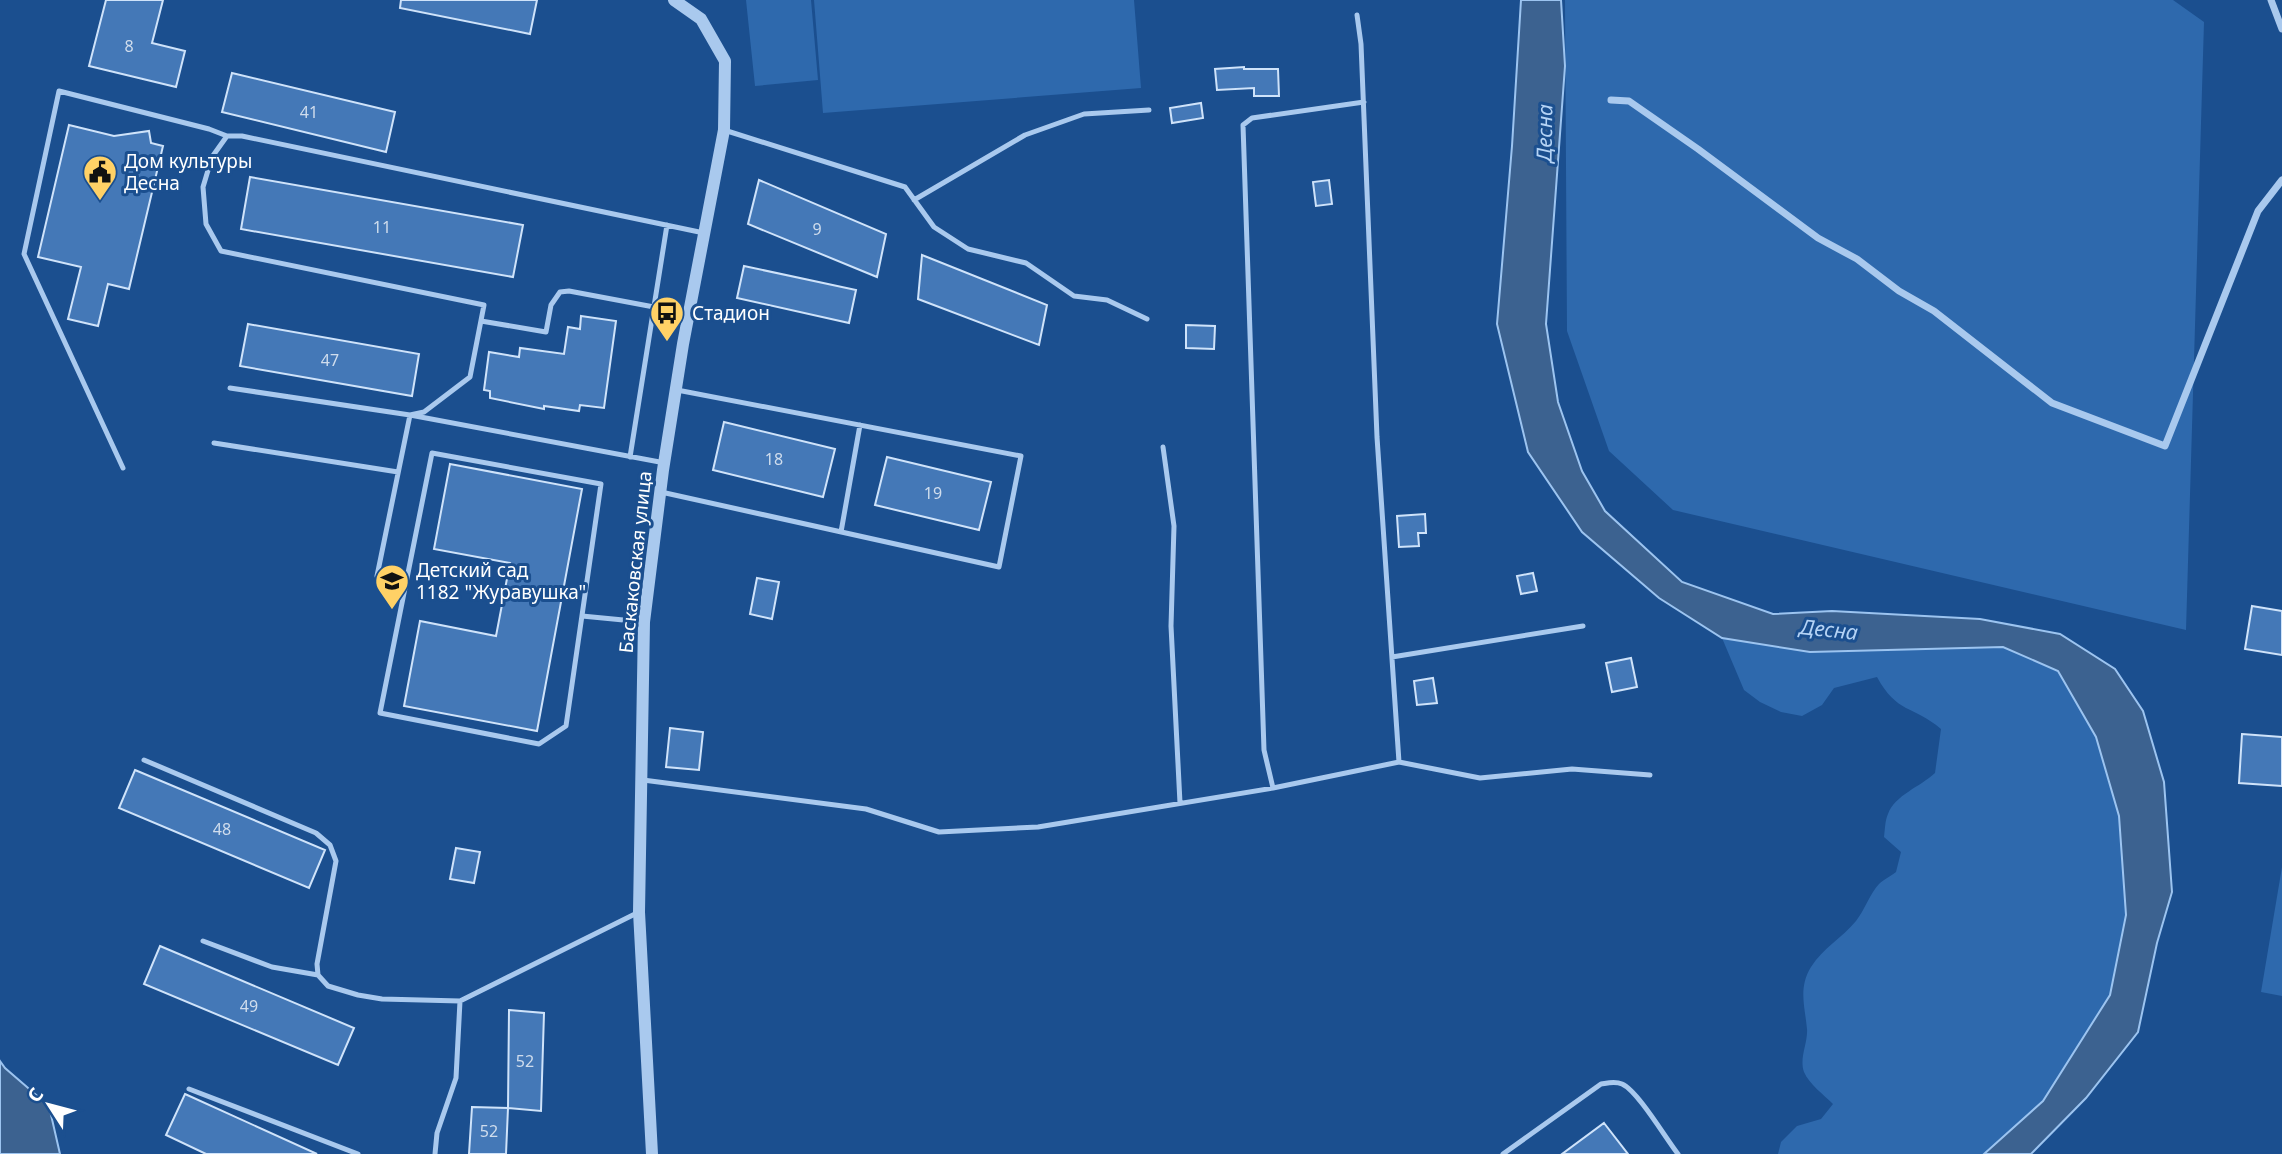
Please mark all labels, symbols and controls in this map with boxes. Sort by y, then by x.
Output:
house number: 8 [124,35,134,57]
house number: 41 [300,101,318,123]
water label: Десна [1529,104,1559,164]
place label: Дом культуры Десна [124,148,252,196]
public building icon: Дом культуры Десна [81,153,119,202]
house number: 11 [373,216,391,238]
house number: 9 [812,218,822,240]
bus stop icon: Стадион [648,294,686,343]
place label: Стадион [692,300,770,326]
house number: 47 [321,349,339,371]
house number: 18 [765,448,783,470]
street label: Баскаковская улица [613,470,657,654]
house number: 19 [924,482,942,504]
place label: Детский сад 1182 "Журавушка" [416,557,586,605]
school or university icon: Детский сад 1182 "Журавушка" [373,562,411,611]
water label: Десна [1797,612,1860,646]
house number: 48 [213,818,231,840]
house number: 49 [240,995,258,1017]
house number: 52 [516,1050,534,1072]
north arrow [14,1070,84,1140]
text: С [21,1082,49,1108]
house number: 52 [480,1120,498,1142]

